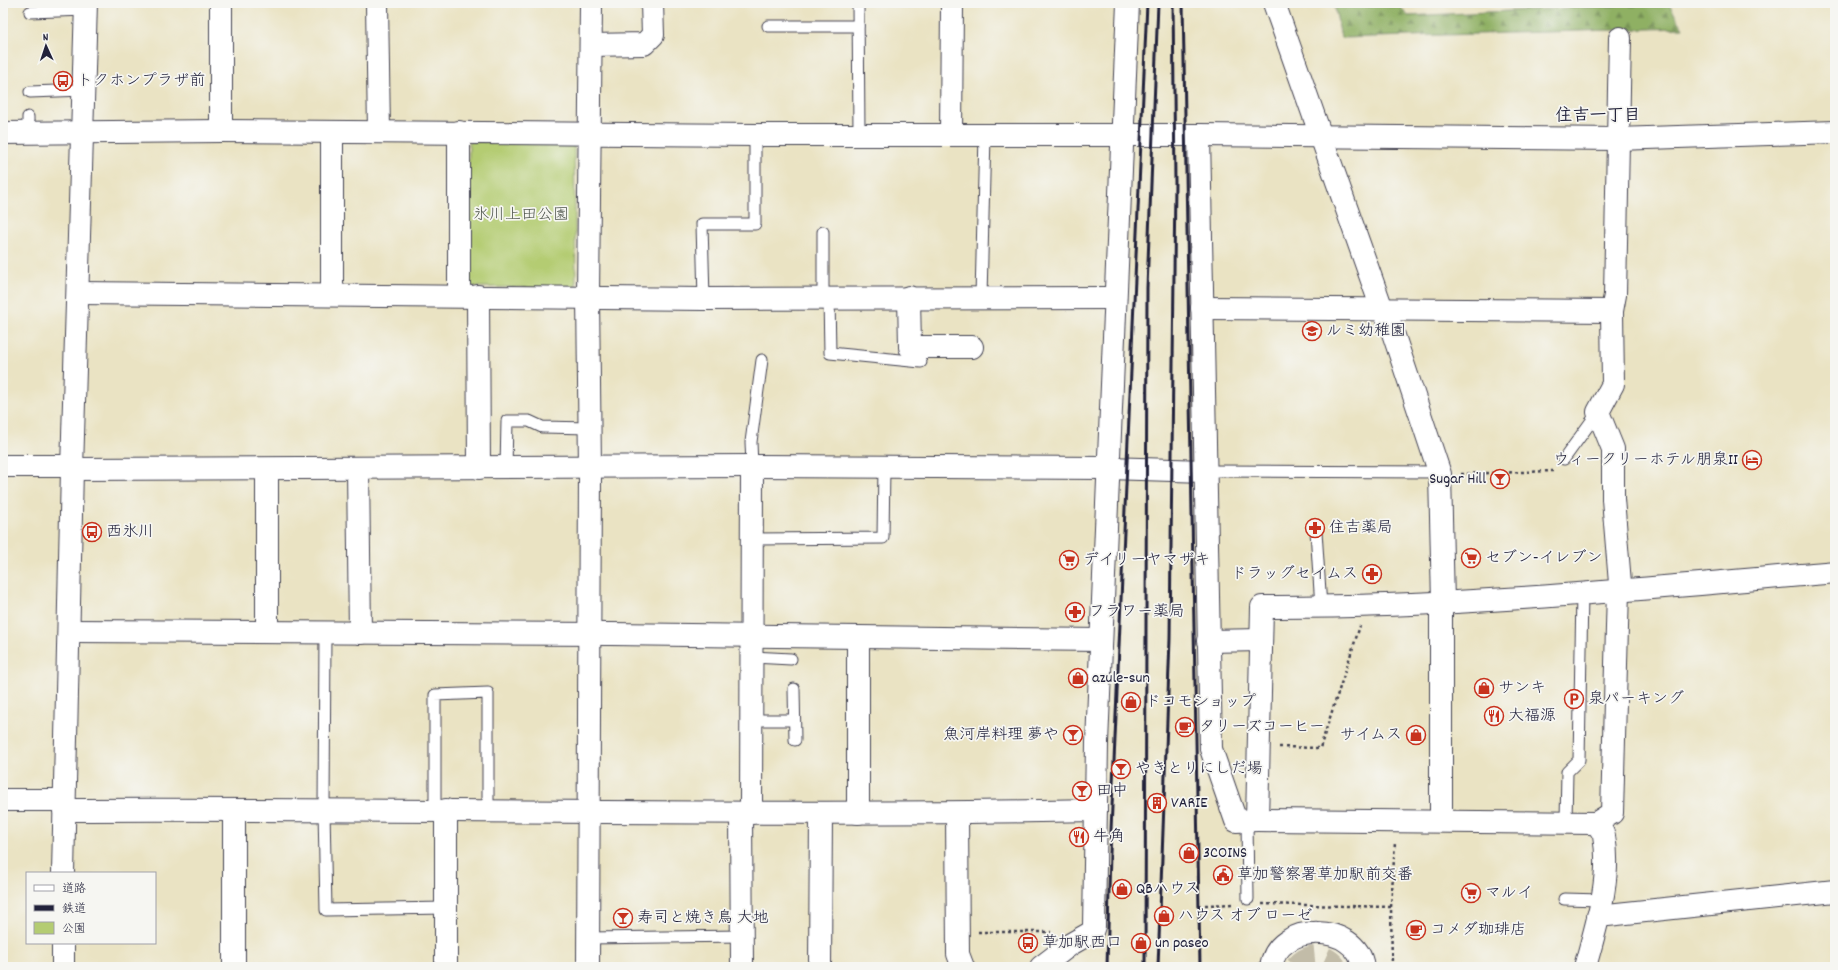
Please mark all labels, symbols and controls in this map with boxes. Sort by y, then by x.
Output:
north arrow [26,26,66,66]
text: N [42,30,49,46]
bus stop icon: トクホンプラザ前 [52,70,74,92]
place label: トクホンプラザ前 [77,70,205,93]
district label: 住吉一丁目 [1556,105,1641,129]
park label: 氷川上田公園 [473,204,569,227]
school or university icon: ルミ幼稚園 [1301,320,1323,342]
place label: ルミ幼稚園 [1326,320,1406,343]
place label: ウィークリーホテル朋泉II [1553,449,1738,472]
hotel icon: ウィークリーホテル朋泉II [1741,449,1763,471]
place label: Sugar Hill [1429,468,1486,491]
bar icon: Sugar Hill [1489,468,1511,490]
pharmacy icon: 住吉薬局 [1304,517,1326,539]
place label: 住吉薬局 [1329,517,1393,540]
bus stop icon: 西氷川 [81,521,103,543]
place label: 西氷川 [106,521,154,544]
supermarket icon: セブン-イレブン [1460,547,1482,569]
place label: セブン-イレブン [1485,547,1602,570]
supermarket icon: デイリーヤマザキ [1058,549,1080,571]
place label: デイリーヤマザキ [1083,549,1210,572]
place label: ドラッグセイムス [1231,563,1358,586]
pharmacy icon: ドラッグセイムス [1361,563,1383,585]
pharmacy icon: フラワー薬局 [1064,601,1086,623]
place label: フラワー薬局 [1089,601,1185,624]
shop icon: azule-sun [1067,667,1089,689]
place label: azule-sun [1092,667,1150,690]
shop icon: サンキ [1473,677,1495,699]
place label: サンキ [1498,677,1546,700]
parking icon: 泉パーキング [1563,688,1585,710]
place label: 泉パーキング [1588,688,1684,711]
shop icon: ドコモショップ [1120,691,1142,713]
place label: ドコモショップ [1145,691,1256,714]
restaurant icon: 大福源 [1483,705,1505,727]
place label: 大福源 [1508,705,1556,728]
cafe icon: タリーズコーヒー [1174,716,1196,738]
place label: タリーズコーヒー [1199,716,1325,739]
place label: 魚河岸料理 夢や [943,724,1059,747]
bar icon: 魚河岸料理 夢や [1062,724,1084,746]
place label: サイムス [1340,724,1402,747]
shop icon: サイムス [1405,724,1427,746]
bar icon: やきとりにしだ場 [1110,758,1132,780]
place label: やきとりにしだ場 [1135,758,1263,781]
bar icon: 田中 [1071,780,1093,802]
place label: 田中 [1096,780,1128,803]
building icon: VARIE [1146,792,1168,814]
place label: VARIE [1171,792,1208,815]
restaurant icon: 牛角 [1068,826,1090,848]
place label: 牛角 [1093,826,1125,849]
shop icon: 3COINS [1178,842,1200,864]
place label: 3COINS [1203,842,1247,865]
public building icon: 草加警察署草加駅前交番 [1212,864,1234,886]
place label: 草加警察署草加駅前交番 [1237,864,1413,887]
legend [26,872,156,944]
shop icon: QBハウス [1111,878,1133,900]
place label: QBハウス [1136,878,1200,901]
text: 道路 [62,881,86,898]
supermarket icon: マルイ [1460,882,1482,904]
place label: マルイ [1485,882,1533,905]
text: 鉄道 [62,901,86,918]
shop icon: ハウス オブ ローゼ [1153,905,1175,927]
place label: ハウス オブ ローゼ [1178,905,1312,928]
bar icon: 寿司と焼き鳥 大地 [612,907,634,929]
place label: 寿司と焼き鳥 大地 [637,907,769,930]
cafe icon: コメダ珈琲店 [1405,919,1427,941]
place label: コメダ珈琲店 [1430,919,1526,942]
text: 公園 [62,921,86,938]
bus stop icon: 草加駅西口 [1017,932,1039,954]
place label: 草加駅西口 [1042,932,1122,955]
shop icon: un paseo [1130,932,1152,954]
place label: un paseo [1155,932,1209,955]

